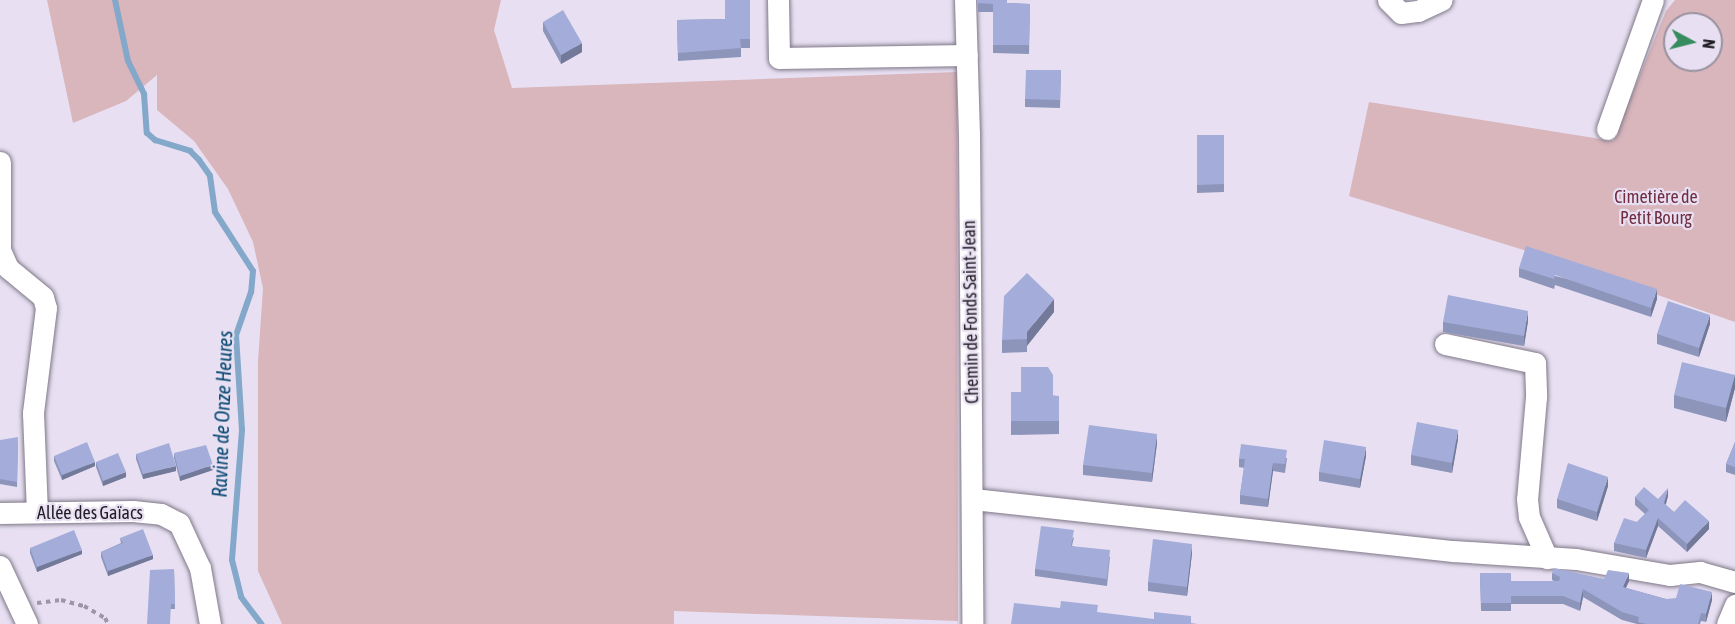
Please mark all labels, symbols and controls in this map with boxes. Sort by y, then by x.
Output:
north arrow [1663,12,1723,72]
text: N [1699,38,1718,50]
park label: Cimetière de Petit Bourg [1614,187,1698,230]
street label: Chemin de Fonds Saint-Jean [959,220,983,404]
water label: Ravine de Onze Heures [207,330,237,498]
street label: Allée des Gaïacs [37,502,143,524]

